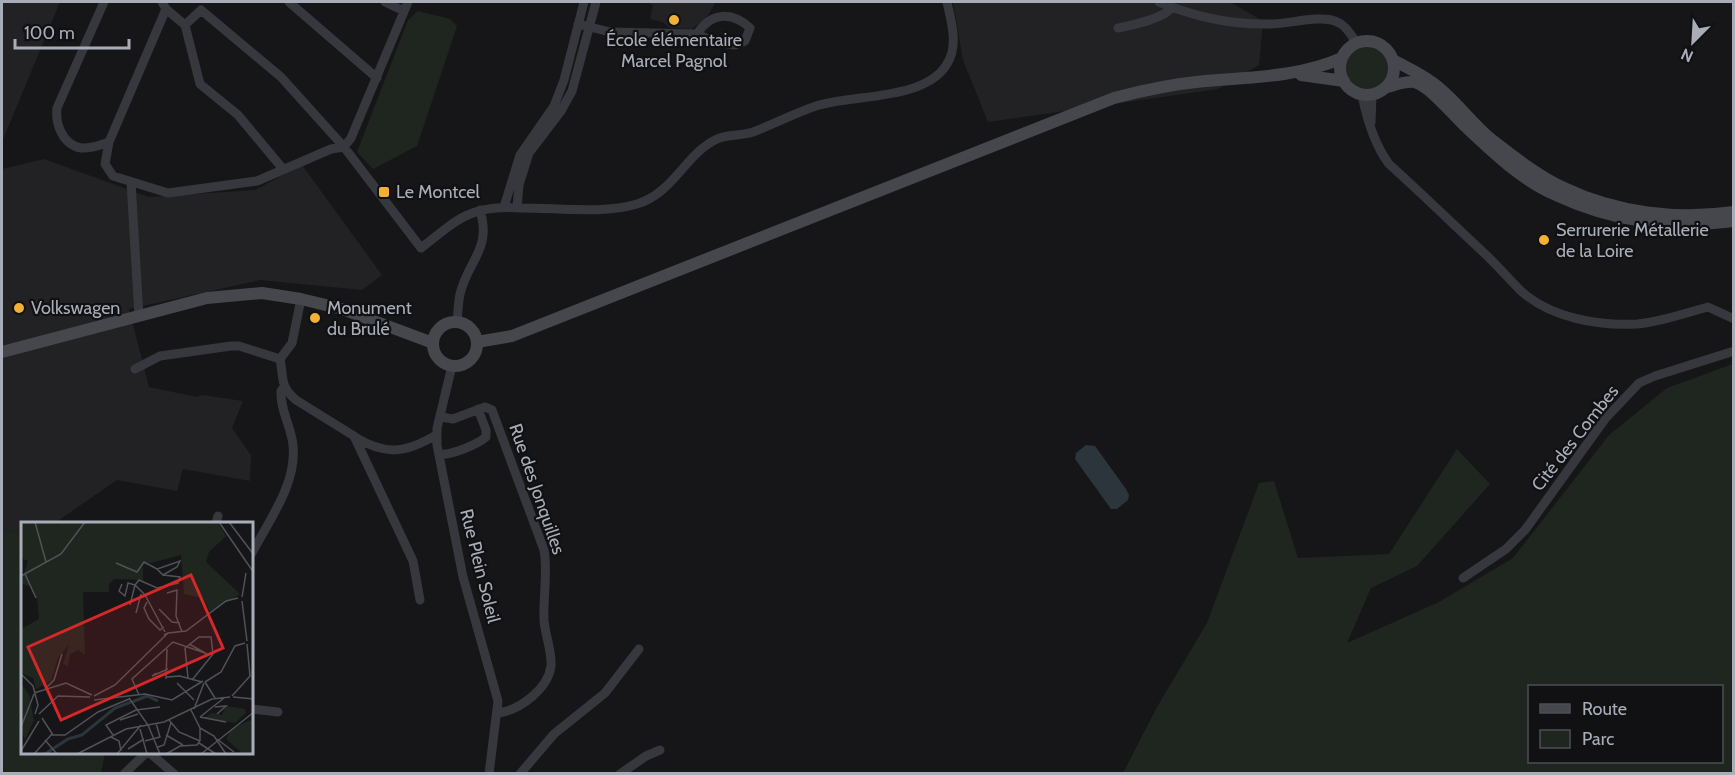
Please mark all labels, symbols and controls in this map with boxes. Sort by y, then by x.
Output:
scale bar [15,12,129,50]
north arrow [1663,12,1723,72]
marker: École élémentaire Marcel Pagnol [667,13,681,27]
text: 100 m [24,22,75,44]
place label: École élémentaire Marcel Pagnol [606,29,742,72]
text: N [1678,44,1696,66]
place label: Le Montcel [396,181,481,203]
marker: Le Montcel [377,185,391,199]
place label: Serrurerie Métallerie de la Loire [1556,219,1709,262]
marker: Serrurerie Métallerie de la Loire [1537,233,1551,247]
place label: Volkswagen [31,297,120,319]
place label: Monument du Brulé [327,297,412,340]
marker: Volkswagen [12,301,26,315]
marker: Monument du Brulé [308,311,322,325]
street label: Cité des Combes [1527,381,1623,495]
street label: Rue des Jonquilles [504,421,570,557]
street label: Rue Plein Soleil [455,507,505,626]
inset map [21,522,254,754]
legend [1528,685,1723,763]
text: Route [1582,698,1627,720]
text: Parc [1582,728,1614,750]

